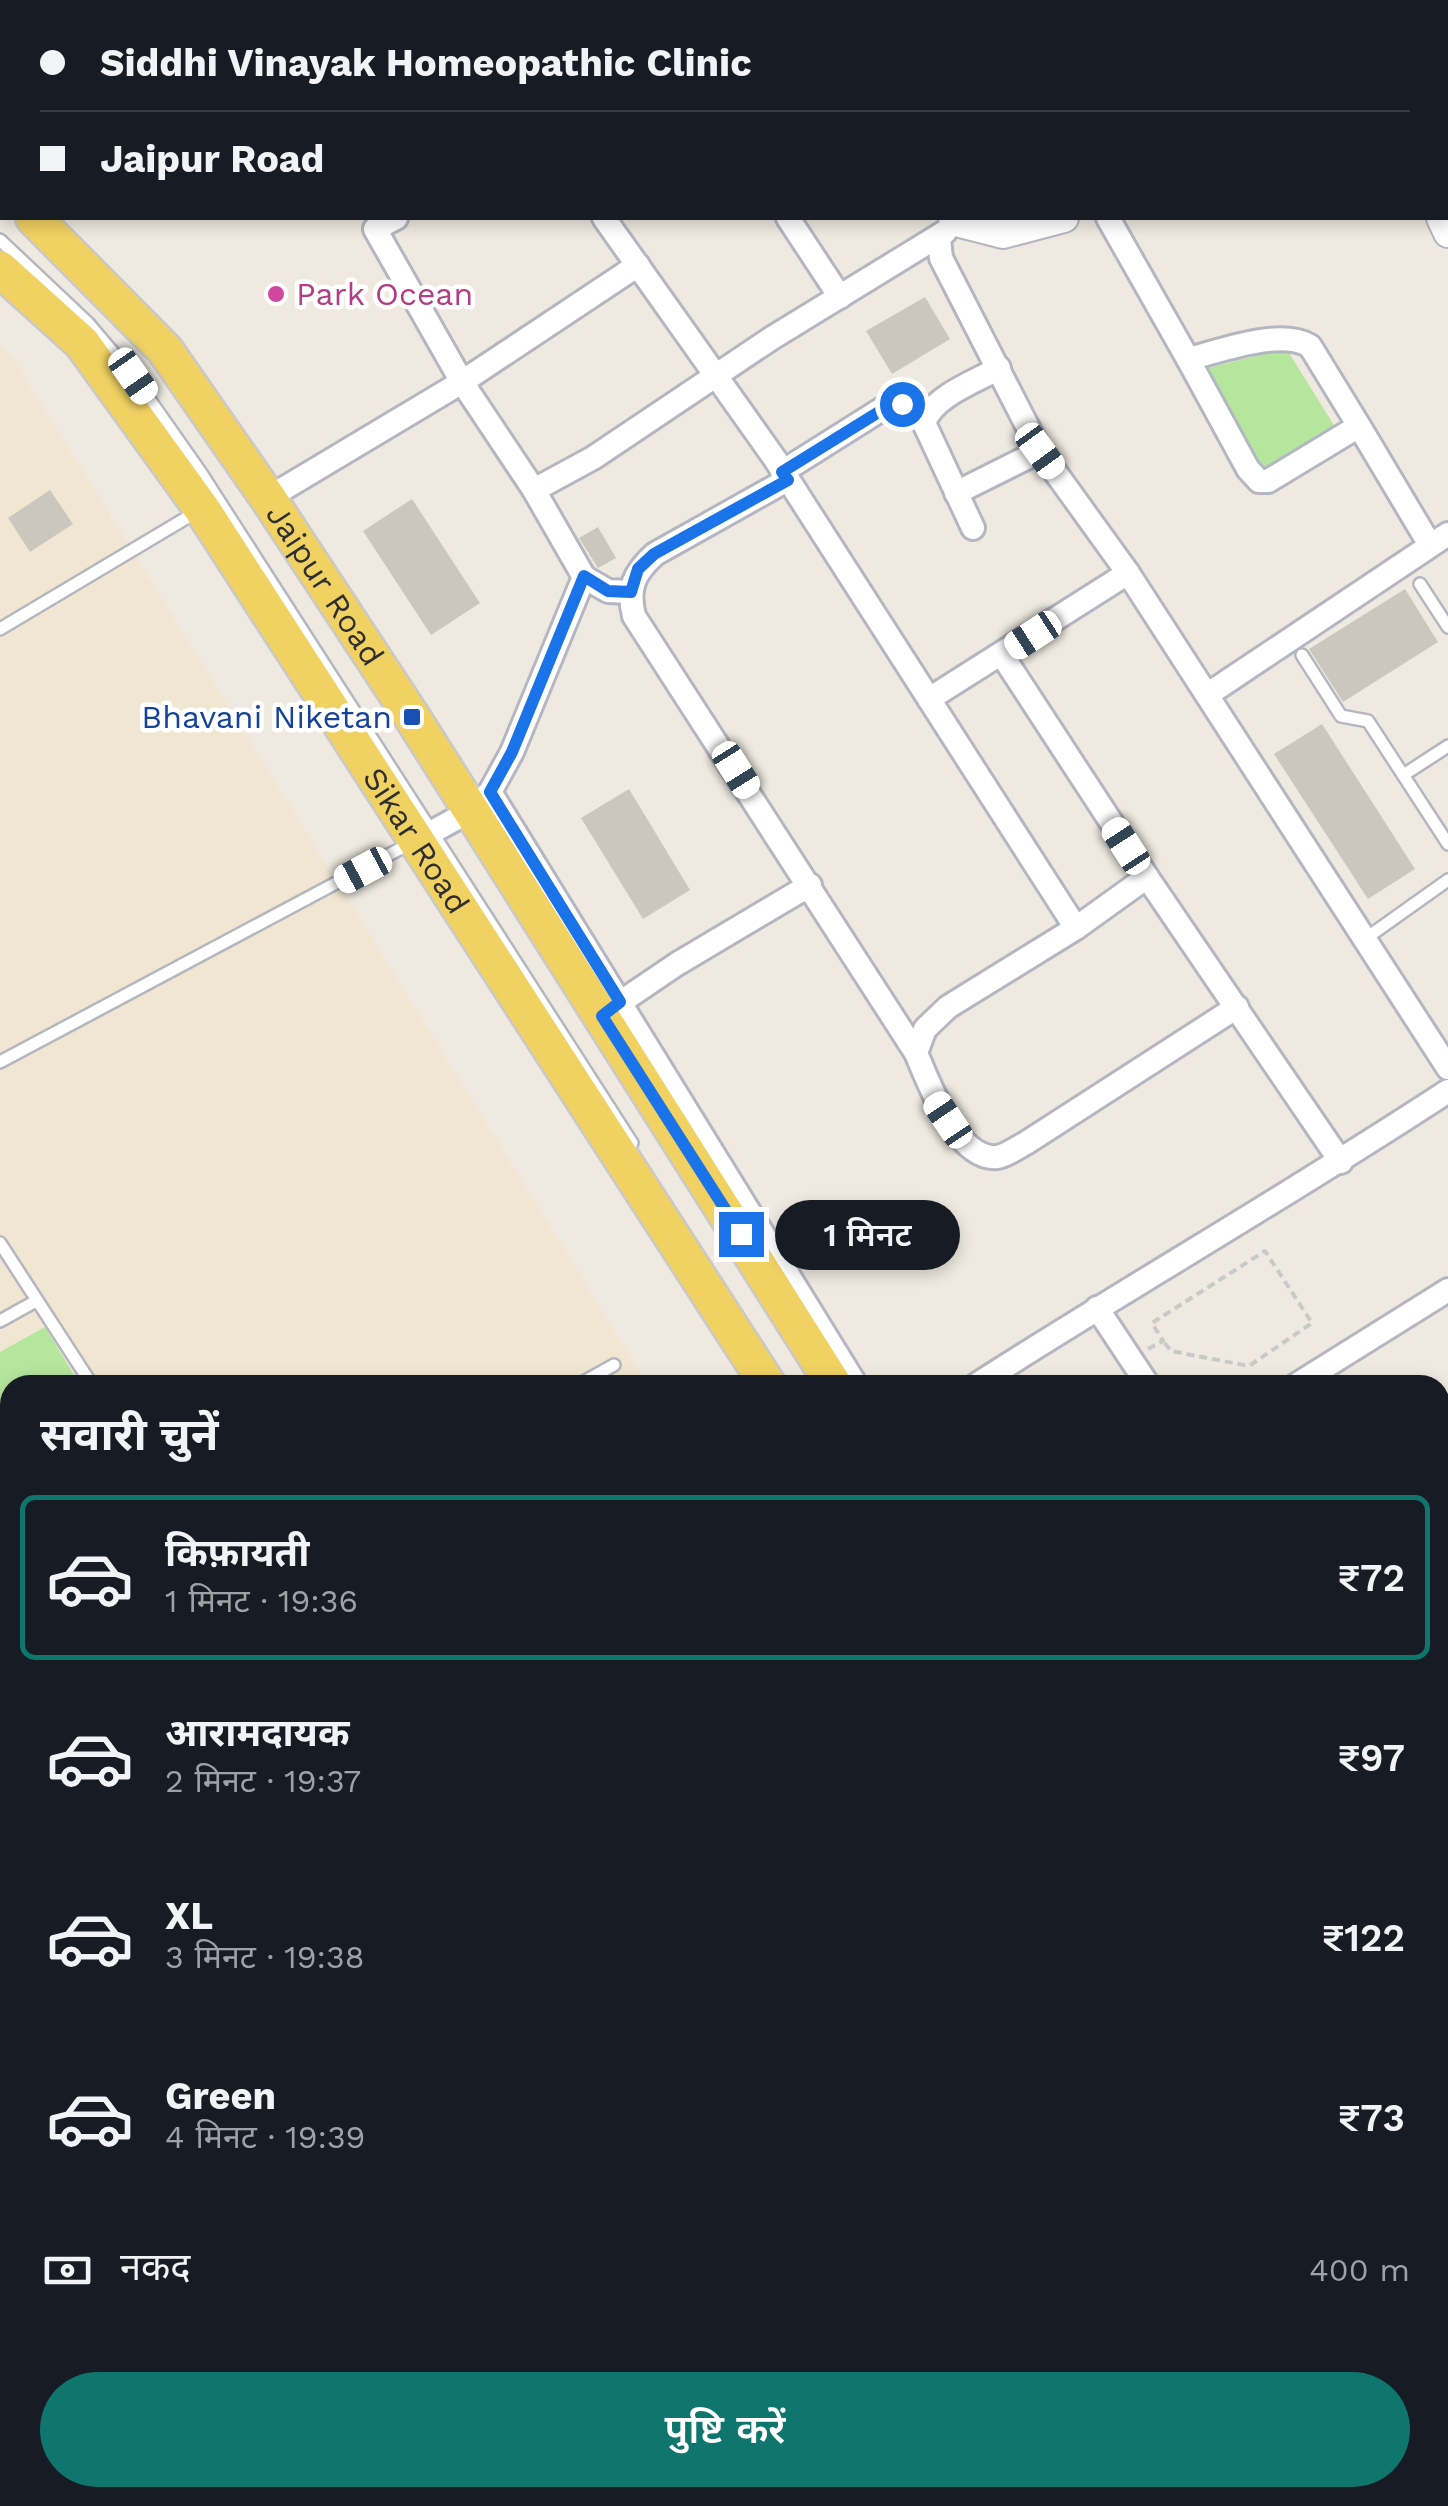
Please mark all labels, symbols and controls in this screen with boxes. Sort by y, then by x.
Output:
text: Siddhi Vinayak Homeopathic Clinic [100,41,752,85]
text: Jaipur Road [100,137,324,181]
place label: Park Ocean [296,275,473,313]
marker: Park Ocean [265,283,287,305]
car [104,343,162,409]
route start [880,382,925,427]
car [1010,418,1070,484]
street label: Jaipur Road [258,497,392,673]
car [1000,606,1066,664]
place label: Bhavani Niketan [141,698,392,736]
marker: Bhavani Niketan [401,706,423,728]
car [707,737,765,803]
street label: Sikar Road [355,760,477,921]
car [1097,813,1155,879]
car [329,843,397,897]
car [919,1087,977,1153]
callout: 1 मिनट [776,1199,961,1269]
route end [719,1212,764,1257]
text: 1 मिनट [823,1216,912,1254]
text: सवारी चुनें [40,1408,218,1461]
text: किफ़ायती [165,1531,309,1575]
icon: car [45,1533,135,1623]
text: ₹72 [1338,1556,1405,1600]
text: 1 मिनट · 19:36 [165,1582,358,1620]
text: आरामदायक [165,1711,349,1755]
icon: car [45,1713,135,1803]
text: ₹97 [1338,1736,1405,1780]
text: 2 मिनट · 19:37 [165,1762,361,1800]
icon: car [45,1893,135,1983]
text: XL [165,1894,213,1938]
text: ₹122 [1322,1916,1405,1960]
text: 3 मिनट · 19:38 [165,1938,364,1976]
icon: car [45,2073,135,2163]
text: Green [165,2074,276,2118]
text: ₹73 [1338,2096,1405,2140]
text: 4 मिनट · 19:39 [165,2118,365,2156]
icon: cash [40,2243,95,2298]
text: नकद [120,2245,190,2289]
text: 400 m [1309,2251,1410,2289]
button: पुष्टि करें [40,2372,1410,2487]

